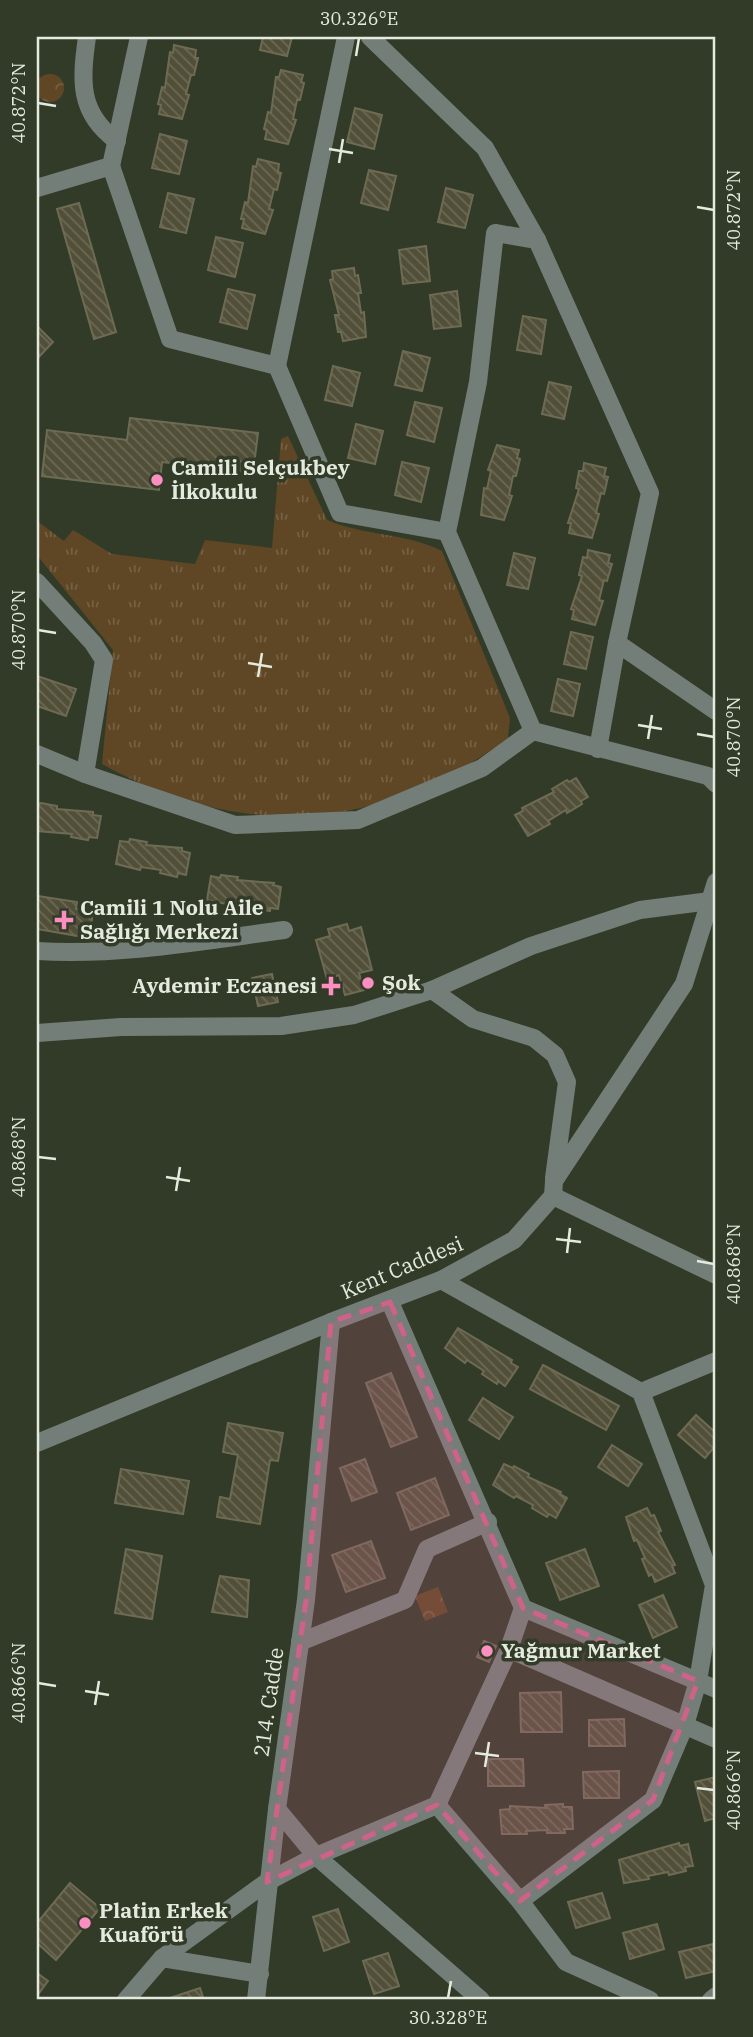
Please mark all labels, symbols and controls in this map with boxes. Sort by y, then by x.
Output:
text: 30.326°E [320,7,398,30]
text: 40.872°N [7,62,30,144]
text: 40.872°N [722,169,745,251]
place label: Camili Selçukbey İlkokulu [171,453,350,505]
marker: Camili Selçukbey İlkokulu [149,472,165,488]
text: 40.870°N [7,589,30,671]
text: 40.870°N [722,696,745,778]
place label: Camili 1 Nolu Aile Sağlığı Merkezi [80,893,264,945]
marker: Camili 1 Nolu Aile Sağlığı Merkezi [54,910,74,930]
place label: Şok [382,968,421,996]
place label: Aydemir Eczanesi [132,971,317,999]
marker: Şok [360,975,376,991]
marker: Aydemir Eczanesi [323,978,339,994]
text: 40.868°N [7,1116,30,1198]
text: 40.868°N [722,1223,745,1305]
street label: Kent Caddesi [336,1229,467,1305]
place label: Yağmur Market [501,1636,661,1664]
text: 40.866°N [7,1642,30,1724]
marker: Yağmur Market [479,1643,495,1659]
street label: 214. Cadde [246,1645,290,1758]
text: 40.866°N [722,1749,745,1831]
place label: Platin Erkek Kuaförü [99,1896,228,1948]
marker: Platin Erkek Kuaförü [77,1915,93,1931]
text: 30.328°E [409,2006,487,2029]

